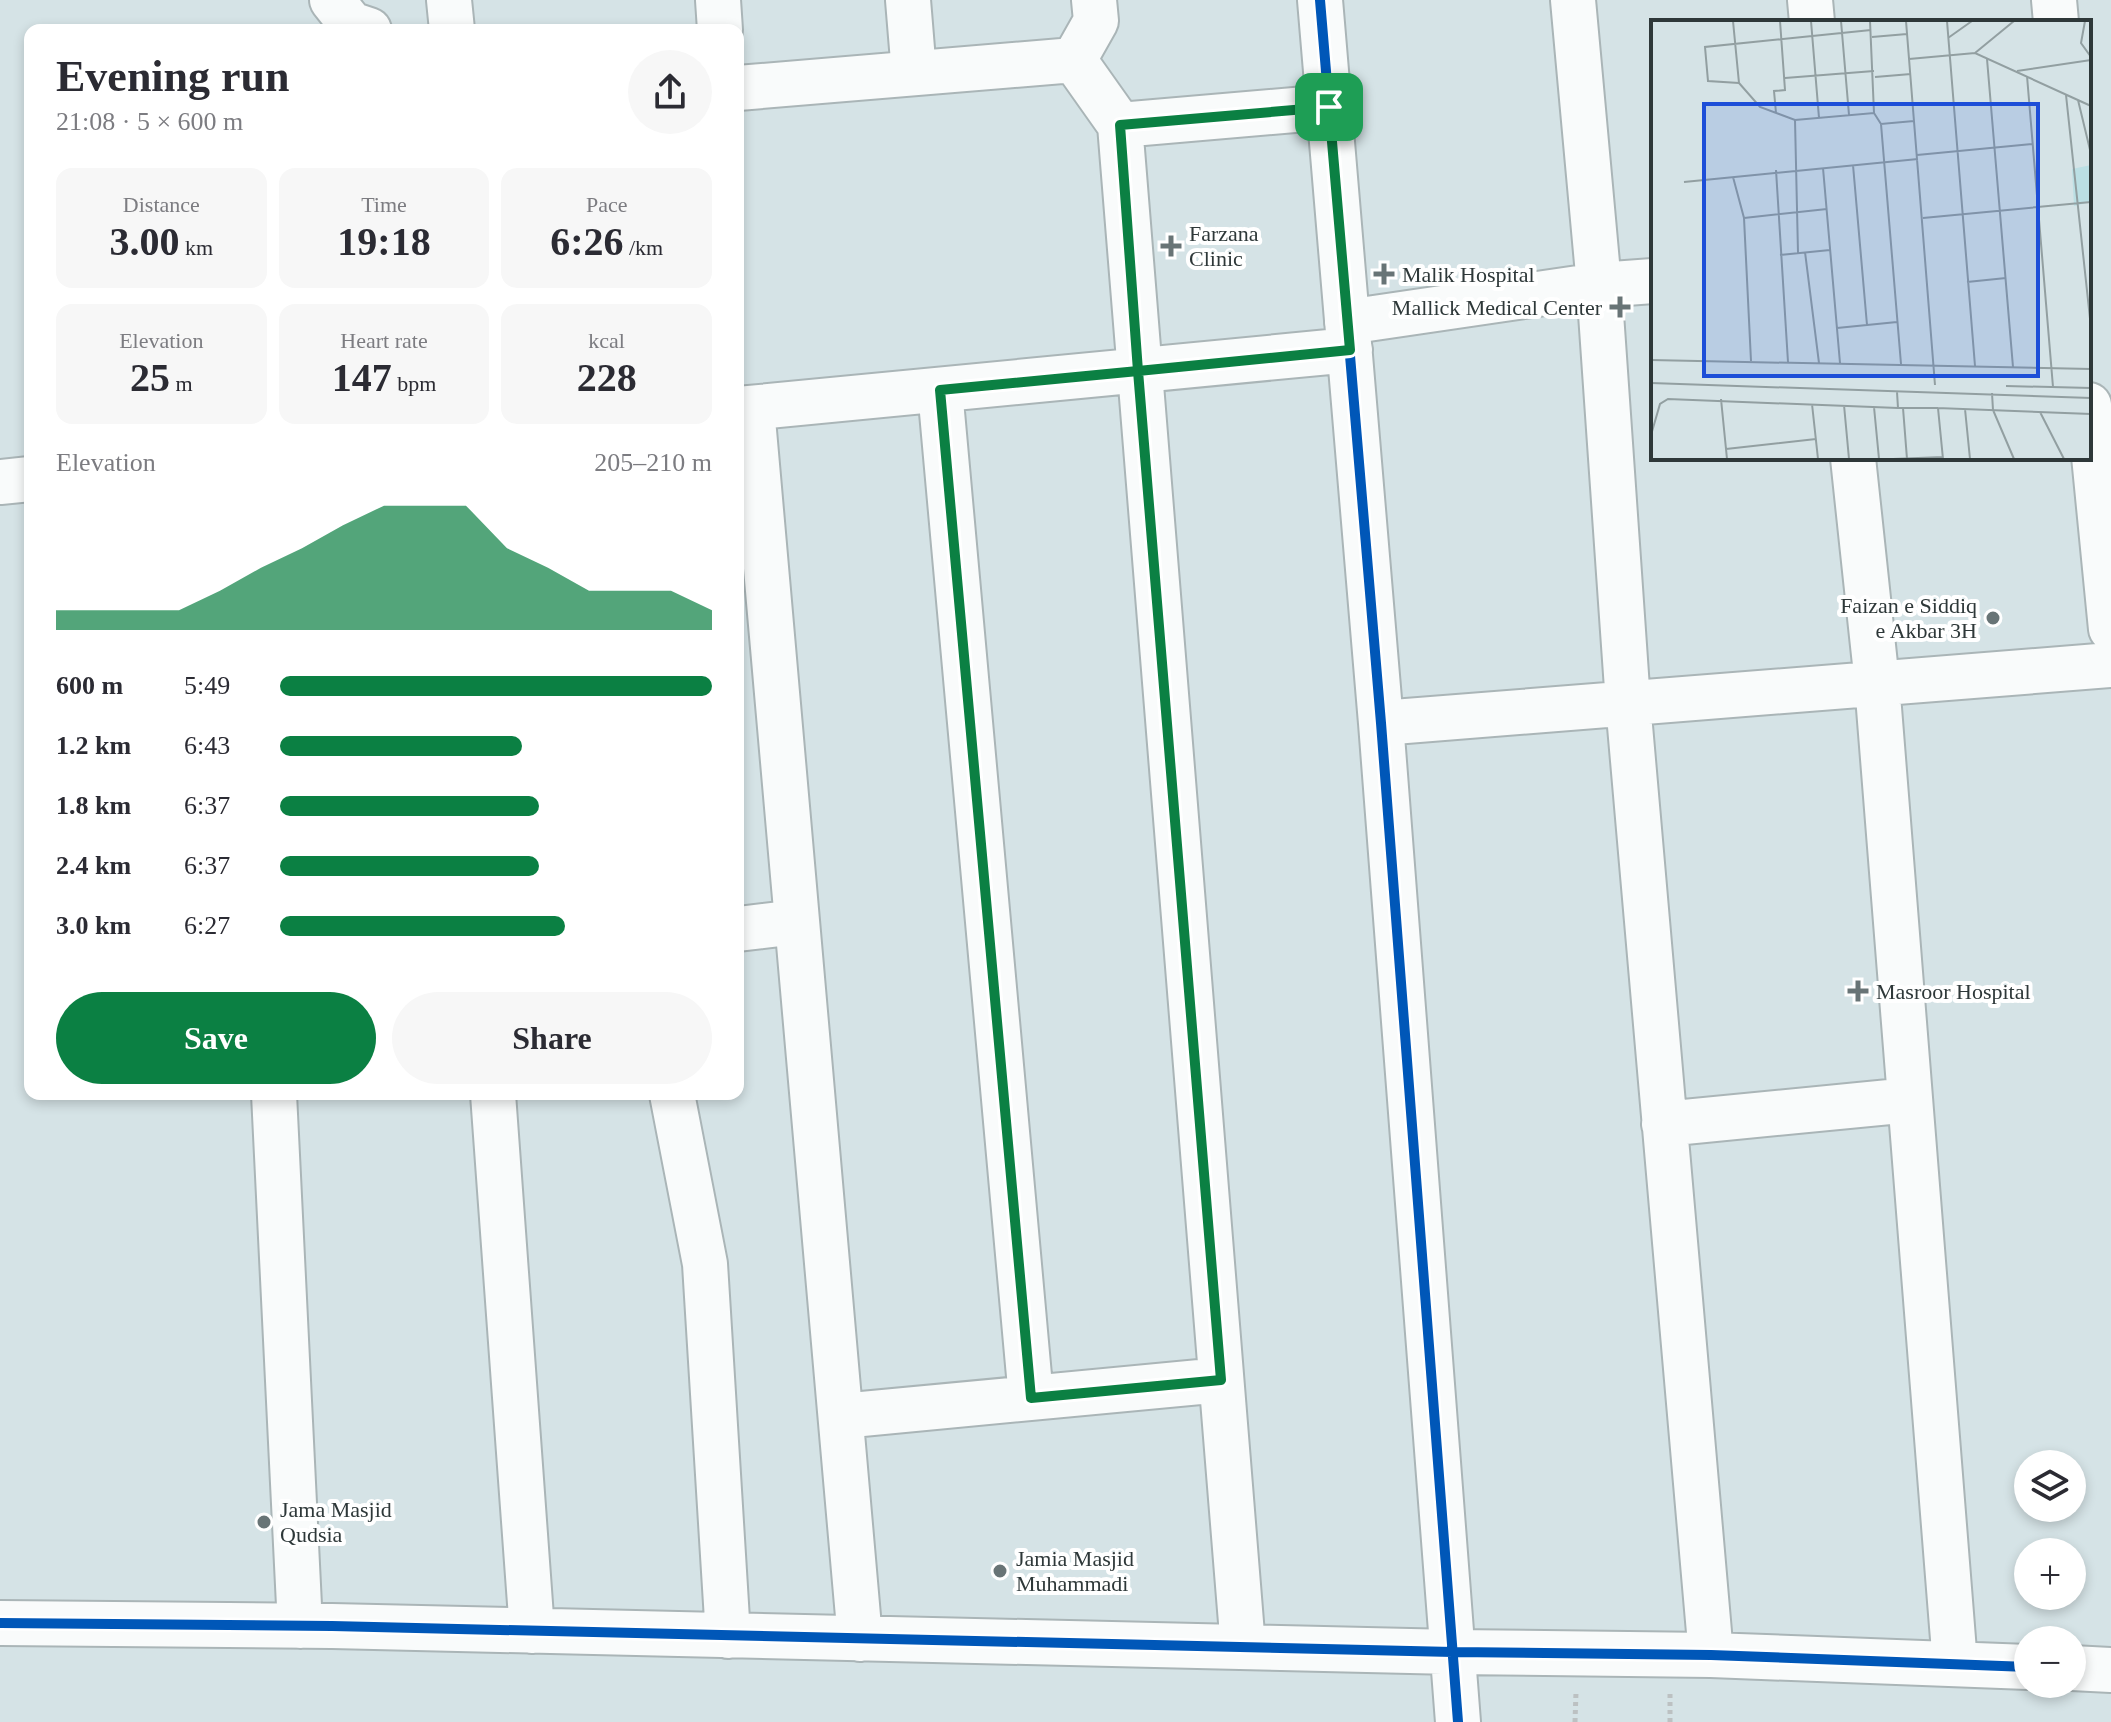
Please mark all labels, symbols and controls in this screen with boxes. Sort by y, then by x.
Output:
inset map [1651,20,2091,460]
button: share [628,50,712,134]
text: Evening run [56,52,290,101]
pin [1295,73,1363,141]
icon: arrive [1307,85,1351,129]
text: 21:08 · 5 × 600 m [56,107,243,136]
text: Distance [123,192,200,217]
text: Time [361,192,407,217]
text: Pace [586,192,627,217]
text: 3.00 [110,219,180,264]
text: 19:18 [337,219,431,264]
text: 6:26 [550,219,623,264]
place label: Farzana Clinic [1189,221,1259,271]
text: km [180,235,213,260]
text: /km [623,235,663,260]
marker: Farzana Clinic [1160,235,1182,257]
place label: Malik Hospital [1402,262,1535,287]
marker: Malik Hospital [1373,263,1395,285]
place label: Mallick Medical Center [1392,295,1603,320]
marker: Mallick Medical Center [1609,296,1631,318]
text: Elevation [119,328,203,353]
text: Heart rate [340,328,428,353]
text: kcal [588,328,625,353]
text: 25 [130,355,170,400]
text: 147 [332,355,392,400]
text: 228 [577,355,637,400]
text: m [170,371,193,396]
text: bpm [392,371,436,396]
text: Elevation [56,448,156,477]
text: 205–210 m [594,448,712,477]
place label: Faizan e Siddiq e Akbar 3H [1840,593,1977,643]
marker: Faizan e Siddiq e Akbar 3H [1984,609,2002,627]
text: 600 m [56,671,123,700]
text: 5:49 [184,671,230,700]
text: 1.2 km [56,731,131,760]
text: 6:43 [184,731,230,760]
text: 1.8 km [56,791,131,820]
text: 6:37 [184,791,230,820]
text: 2.4 km [56,851,131,880]
text: 6:37 [184,851,230,880]
text: 3.0 km [56,911,131,940]
text: 6:27 [184,911,230,940]
place label: Masroor Hospital [1876,979,2031,1004]
marker: Masroor Hospital [1847,980,1869,1002]
button: Save [56,992,376,1084]
button: Share [392,992,712,1084]
map controls [2014,1450,2086,1698]
button: layers [2014,1450,2086,1522]
place label: Jama Masjid Qudsia [280,1497,392,1547]
marker: Jama Masjid Qudsia [255,1513,273,1531]
button: + [2014,1538,2086,1610]
place label: Jamia Masjid Muhammadi [1016,1546,1134,1596]
marker: Jamia Masjid Muhammadi [991,1562,1009,1580]
button: − [2014,1626,2086,1698]

